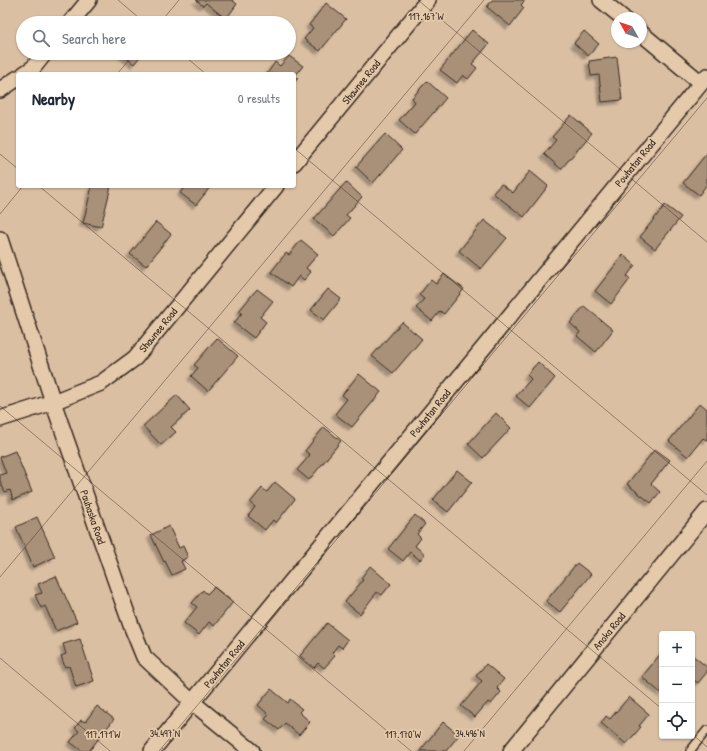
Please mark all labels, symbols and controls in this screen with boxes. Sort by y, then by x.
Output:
text: 117.167°W [408,10,445,23]
north arrow [611,12,647,48]
search box [16,16,296,60]
icon: search [30,27,52,49]
text: Search here [62,28,126,49]
street label: Shawnee Road [339,56,384,107]
text: Nearby [32,87,75,110]
text: 0 results [238,89,280,107]
street label: Powhatan Road [612,136,659,190]
street label: Shawnee Road [136,304,181,355]
street label: Powhatan Road [407,386,454,440]
street label: Pauhaska Road [77,488,109,547]
street label: Anoka Road [590,609,629,653]
map controls [659,631,695,739]
button: + [659,631,695,667]
street label: Powhatan Road [201,637,248,691]
button: − [659,667,695,703]
button: locate [659,703,695,739]
text: 34.497°N [150,727,180,740]
text: 34.496°N [455,727,485,740]
text: 117.171°W [85,728,121,741]
text: 117.170°W [385,728,422,741]

